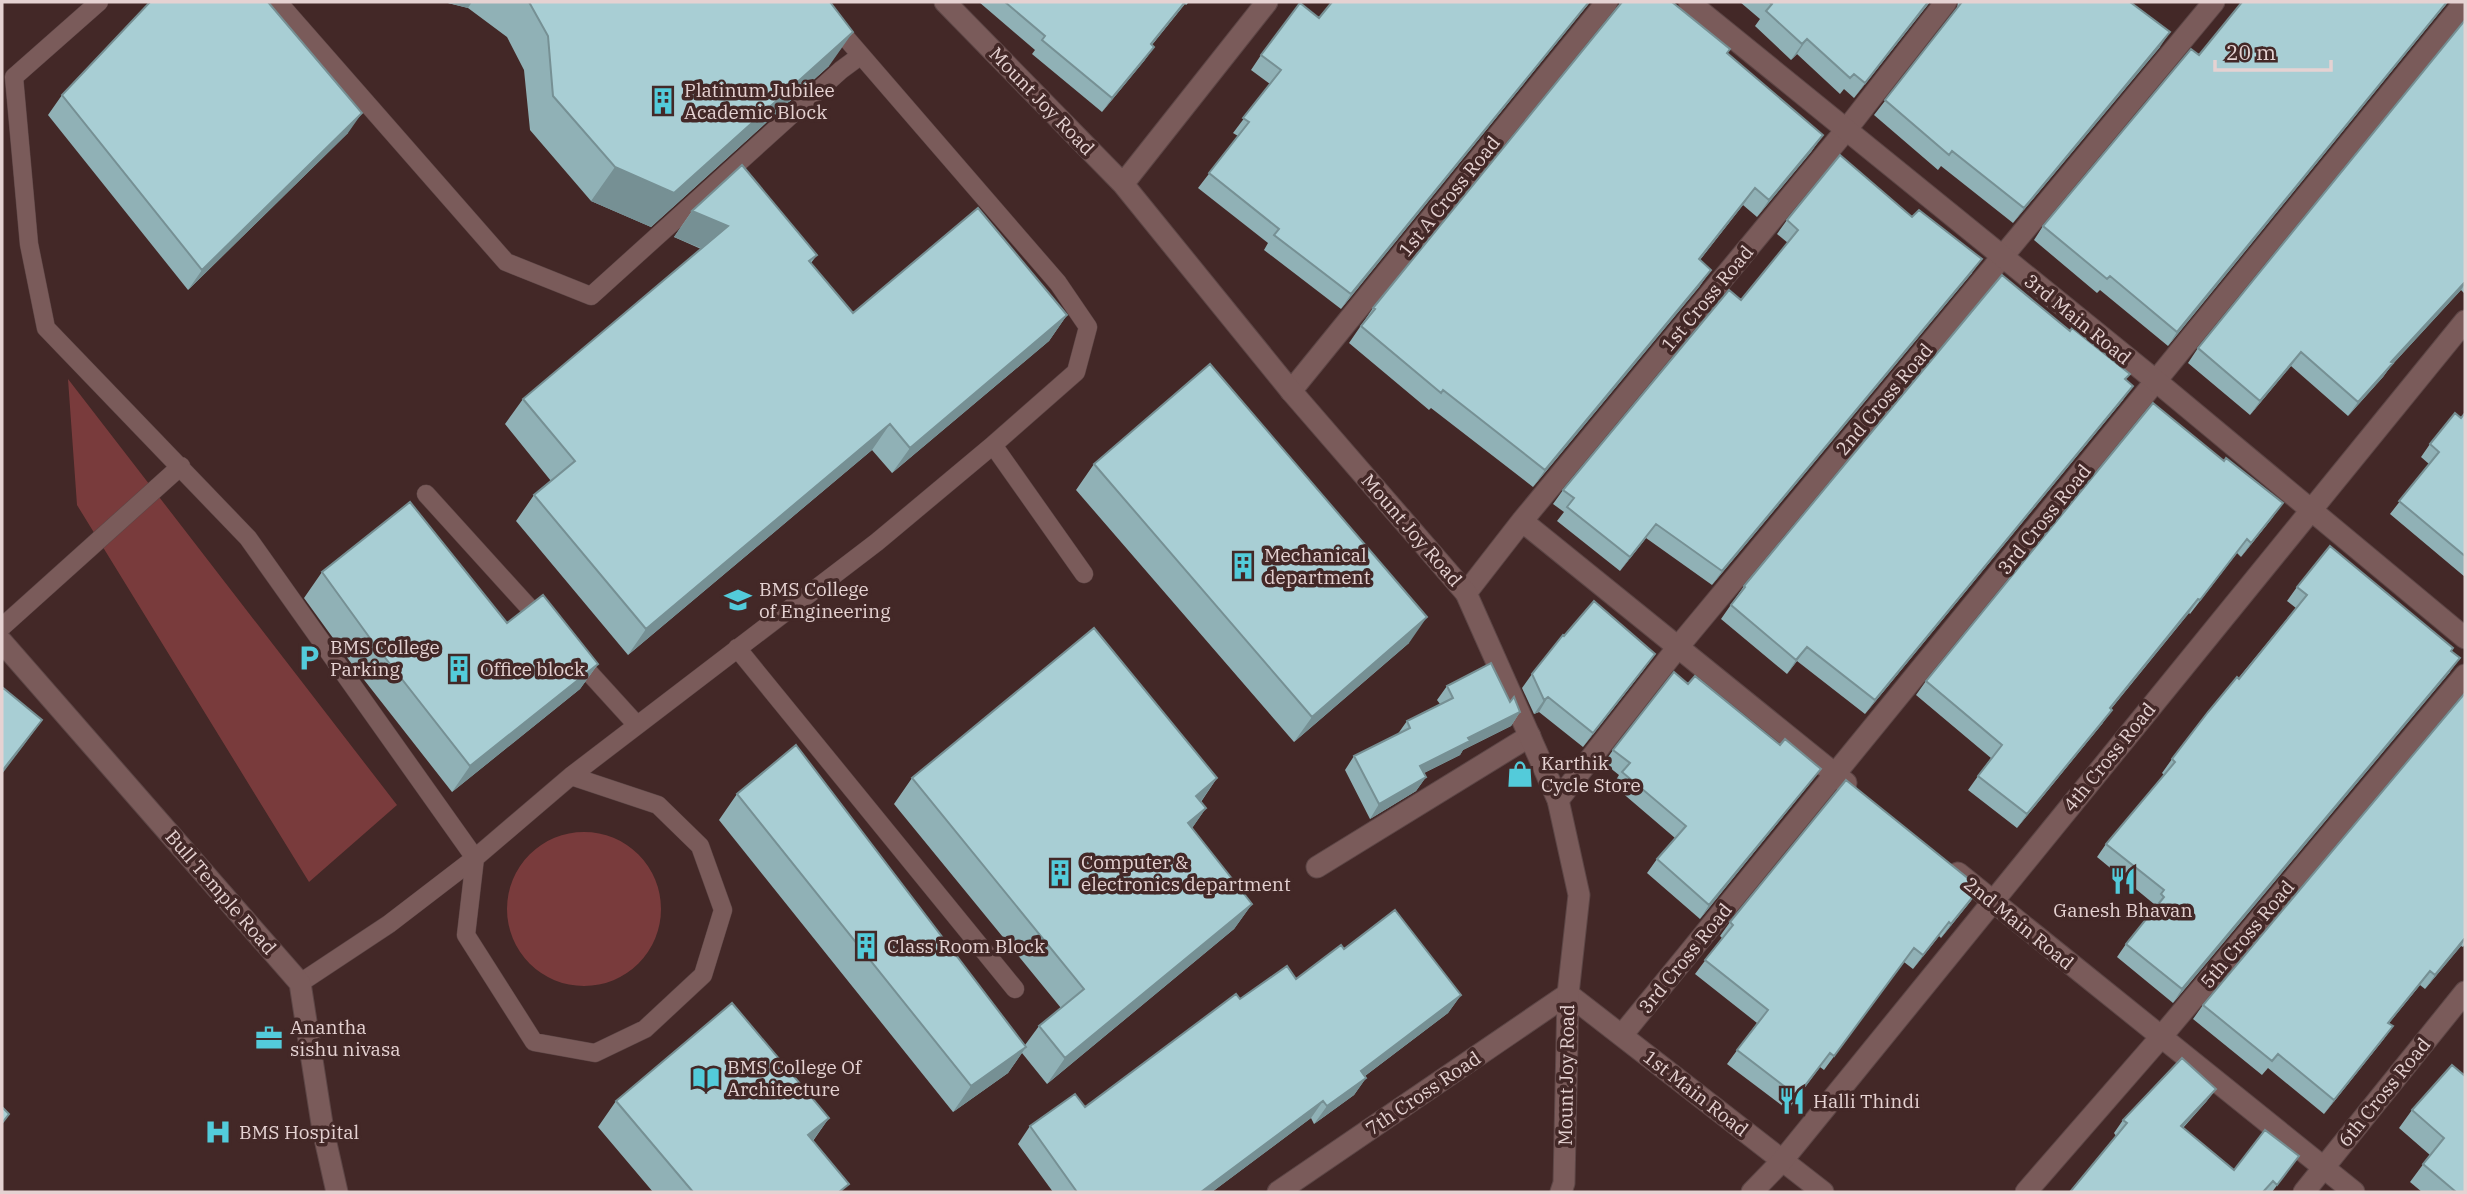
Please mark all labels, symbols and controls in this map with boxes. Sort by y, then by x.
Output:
scale bar [2215,28,2330,72]
text: 20 m [2226,38,2276,66]
street label: Mount Joy Road [984,42,1100,160]
place label: Platinum Jubilee Academic Block [684,78,835,124]
building icon: Platinum Jubilee Academic Block [648,86,678,116]
street label: 1st A Cross Road [1393,131,1505,261]
street label: 1st Cross Road [1656,240,1758,356]
street label: 3rd Main Road [2020,269,2136,369]
street label: 2nd Cross Road [1830,338,1938,460]
street label: 3rd Cross Road [1992,459,2096,579]
street label: Mount Joy Road [1357,469,1467,591]
place label: Mechanical department [1264,543,1371,589]
building icon: Mechanical department [1228,551,1258,581]
place label: BMS College of Engineering [759,577,891,623]
school or university icon: BMS College of Engineering [723,585,753,615]
place label: BMS College Parking [330,635,440,681]
parking icon: BMS College Parking [294,643,324,673]
building icon: Office block [444,654,474,684]
place label: Office block [480,657,585,681]
street label: 4th Cross Road [2058,697,2160,817]
place label: Karthik Cycle Store [1541,751,1641,797]
shop icon: Karthik Cycle Store [1505,759,1535,789]
street label: Bull Temple Road [160,825,282,959]
place label: Computer & electronics department [1081,850,1291,896]
building icon: Computer & electronics department [1045,858,1075,888]
restaurant icon: Ganesh Bhavan [2108,866,2138,896]
street label: 2nd Main Road [1959,871,2079,975]
street label: 5th Cross Road [2195,875,2299,993]
street label: 3rd Cross Road [1633,898,1737,1018]
place label: Ganesh Bhavan [2053,898,2193,922]
building icon: Class Room Block [851,931,881,961]
place label: Class Room Block [887,934,1045,958]
street label: Mount Joy Road [1553,1004,1579,1146]
place label: Anantha sishu nivasa [290,1015,401,1061]
office icon: Anantha sishu nivasa [254,1023,284,1053]
street label: 6th Cross Road [2333,1032,2435,1152]
street label: 1st Main Road [1639,1045,1753,1141]
street label: 7th Cross Road [1361,1046,1485,1140]
place label: BMS College Of Architecture [727,1055,863,1101]
library icon: BMS College Of Architecture [691,1063,721,1093]
restaurant icon: Halli Thindi [1777,1086,1807,1116]
place label: Halli Thindi [1813,1089,1920,1113]
hospital icon: BMS Hospital [203,1117,233,1147]
place label: BMS Hospital [239,1120,360,1144]

